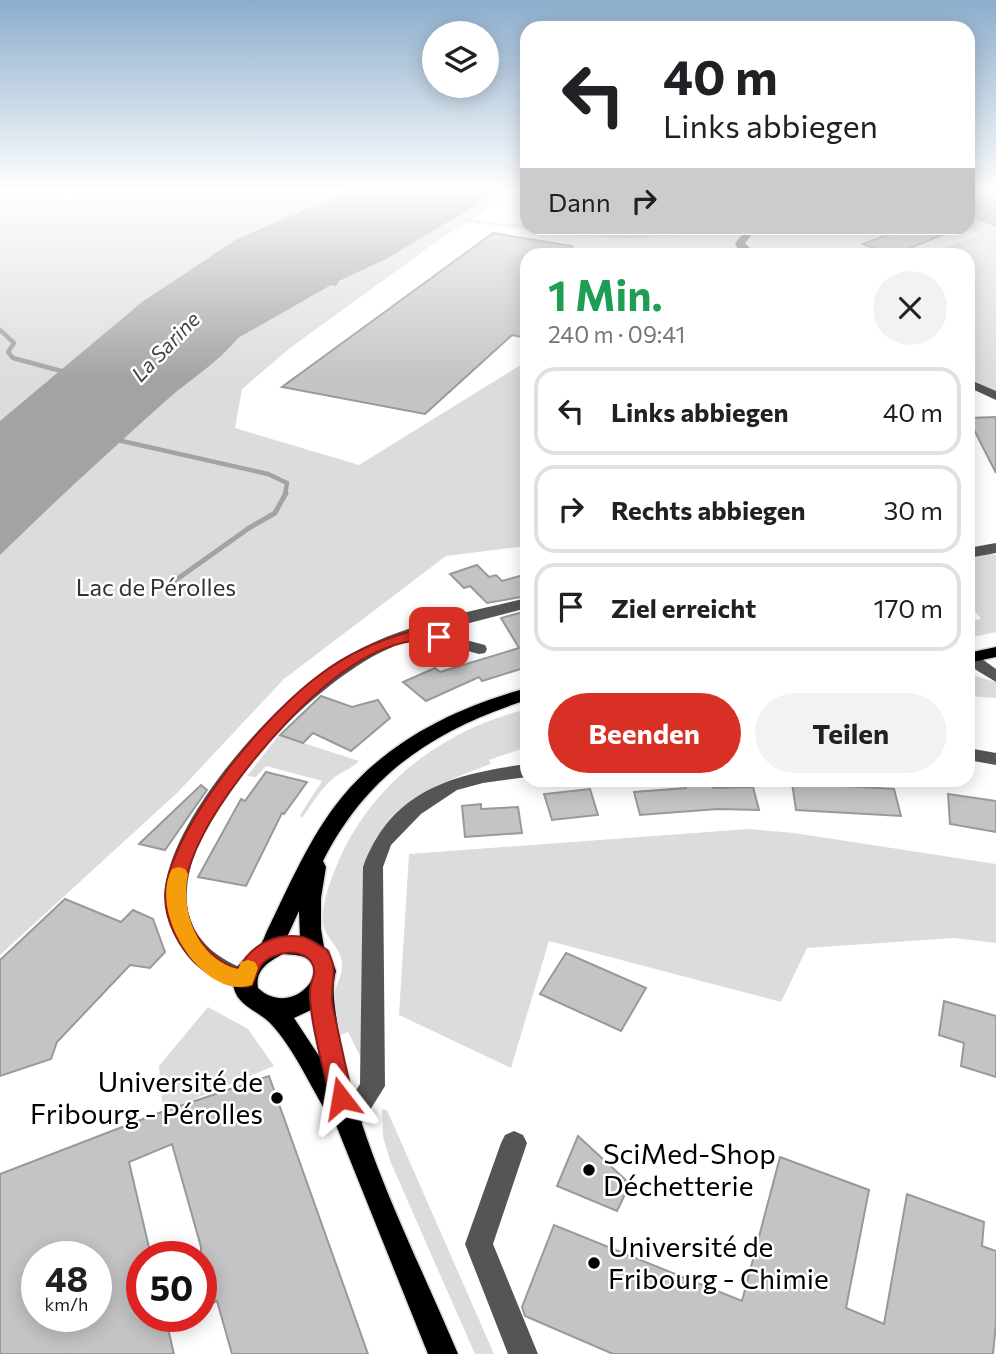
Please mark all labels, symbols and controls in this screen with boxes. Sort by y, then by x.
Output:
map controls [422,21,499,98]
button: layers [422,21,499,98]
text: 40 m [663,45,778,105]
icon: left [548,49,639,140]
text: Links abbiegen [663,105,878,145]
icon: right [625,182,663,220]
text: Dann [548,186,611,217]
text: 1 Min. [548,268,663,320]
button: close [873,271,947,345]
water label: La Sarine [126,306,204,386]
text: 240 m · 09:41 [548,320,685,348]
icon: left [552,392,590,430]
text: Links abbiegen [611,396,789,427]
text: 40 m [883,396,943,427]
icon: right [552,490,590,528]
text: Rechts abbiegen [611,494,806,525]
text: 30 m [884,494,943,525]
park label: Lac de Pérolles [76,572,236,601]
icon: arrive [552,588,590,626]
text: Ziel erreicht [611,592,756,623]
text: 170 m [874,592,943,623]
pin [409,607,469,667]
icon: arrive [420,618,458,656]
button: Beenden [548,693,741,773]
button: Teilen [755,693,947,773]
position arrow [304,1061,378,1135]
place label: Université de Fribourg - Pérolles [30,1064,263,1130]
marker: Université de Fribourg - Pérolles [269,1090,285,1106]
place label: SciMed-Shop Déchetterie [603,1136,776,1202]
marker: SciMed-Shop Déchetterie [581,1162,597,1178]
place label: Université de Fribourg - Chimie [608,1229,829,1295]
speed limit sign: 50 [126,1241,217,1332]
marker: Université de Fribourg - Chimie [586,1255,602,1271]
text: 48 [45,1256,88,1299]
text: km/h [45,1293,88,1315]

